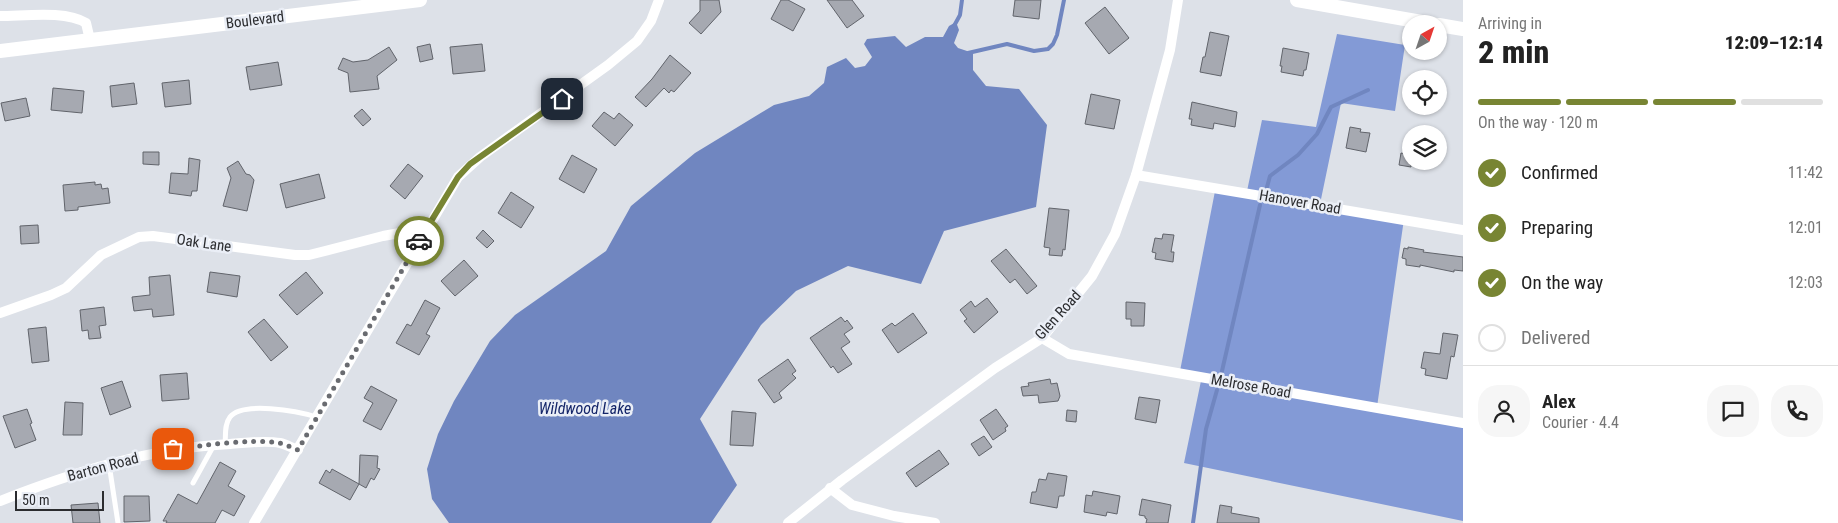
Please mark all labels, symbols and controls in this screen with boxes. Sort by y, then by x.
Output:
street label: Boulevard [225,7,285,33]
text: Arriving in [1478,14,1542,33]
north arrow [1402,15,1448,60]
map controls [1402,15,1447,170]
text: 12:09–12:14 [1725,31,1823,54]
text: 2 min [1478,33,1549,71]
button: locate [1402,70,1447,115]
pin [541,78,583,120]
icon: home [548,85,576,113]
text: On the way · 120 m [1478,113,1598,132]
button: layers [1402,125,1447,170]
icon: check [1478,159,1506,187]
text: Confirmed [1521,161,1598,184]
text: 11:42 [1788,163,1823,182]
street label: Hanover Road [1258,186,1342,218]
icon: check [1478,214,1506,242]
courier [394,216,444,266]
text: Preparing [1521,216,1593,239]
text: 12:01 [1788,218,1823,237]
icon: car [405,227,433,255]
street label: Oak Lane [175,230,233,256]
icon: check [1478,269,1506,297]
text: On the way [1521,271,1603,294]
text: 12:03 [1788,273,1823,292]
street label: Glen Road [1031,287,1085,343]
text: Delivered [1521,326,1590,349]
street label: Melrose Road [1209,370,1293,402]
button: person [1478,385,1530,437]
button: chat [1707,385,1759,437]
button: phone [1771,385,1823,437]
text: Alex [1542,390,1576,413]
water label: Wildwood Lake [539,399,631,418]
text: Courier · 4.4 [1542,413,1619,432]
pin [152,428,194,470]
icon: bag [159,435,187,463]
street label: Barton Road [65,449,141,485]
scale bar [15,488,104,511]
text: 50 m [22,492,50,508]

